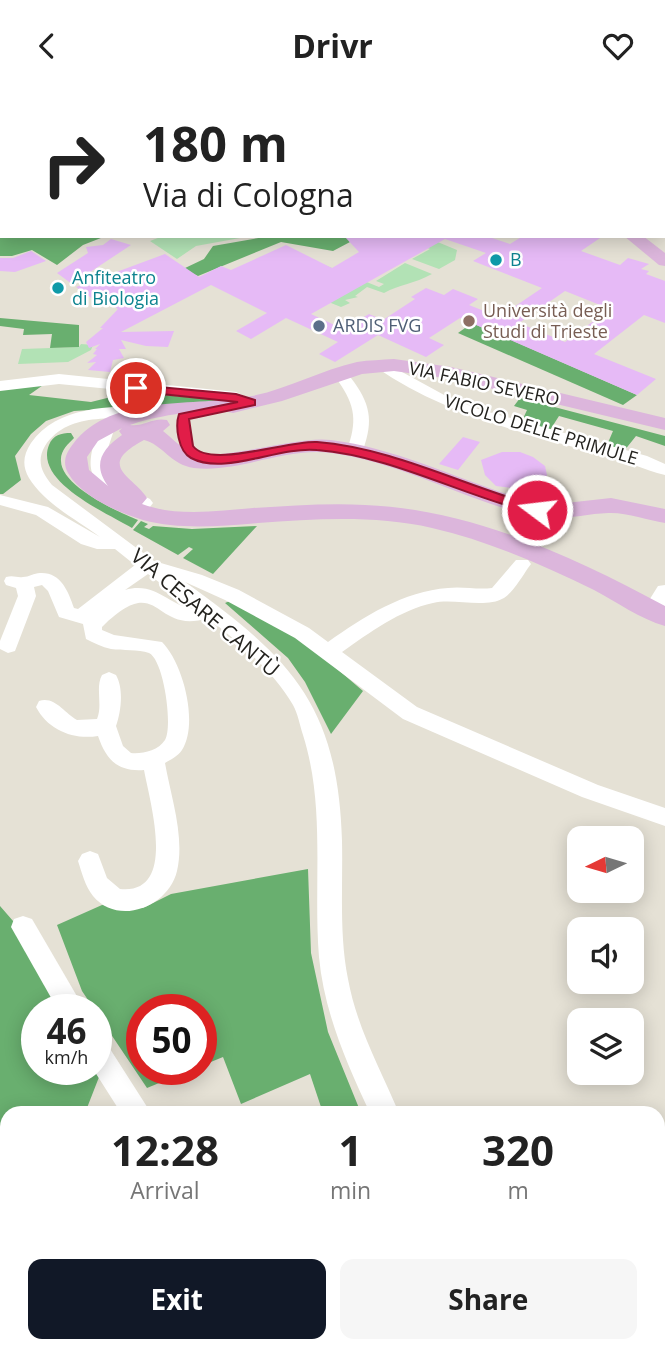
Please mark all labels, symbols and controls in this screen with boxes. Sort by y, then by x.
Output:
text: Drivr [292,24,373,67]
icon: back [28,27,66,65]
icon: heart [599,27,637,65]
text: 180 m [143,110,288,176]
icon: right [28,119,119,210]
text: Via di Cologna [143,173,354,216]
place label: B [510,247,522,271]
marker: B [488,252,504,268]
place label: Anfiteatro di Biologia [72,265,159,310]
marker: Anfiteatro di Biologia [50,280,66,296]
place label: Università degli Studi di Trieste [483,298,612,343]
place label: ARDIS FVG [333,313,421,337]
marker: Università degli Studi di Trieste [461,313,477,329]
marker: ARDIS FVG [311,318,327,334]
street label: VIA FABIO SEVERO [407,355,562,411]
pin [106,358,166,418]
icon: arrive [117,369,155,407]
street label: VICOLO DELLE PRIMULE [441,388,641,470]
position arrow [500,473,574,547]
street label: VIA CESARE CANTÙ [125,542,286,683]
north arrow [567,826,644,903]
map controls [567,826,644,1085]
button: sound [567,917,644,994]
speed limit sign: 50 [126,994,217,1085]
text: 46 [46,1007,87,1054]
button: layers [567,1008,644,1085]
text: km/h [45,1045,88,1069]
text: 12:28 [111,1121,219,1178]
text: 1 [338,1121,363,1178]
text: 320 [482,1121,554,1178]
text: Arrival [130,1174,200,1206]
text: min [330,1174,371,1206]
text: m [507,1174,529,1206]
button: Exit [28,1259,326,1339]
button: Share [340,1259,637,1339]

